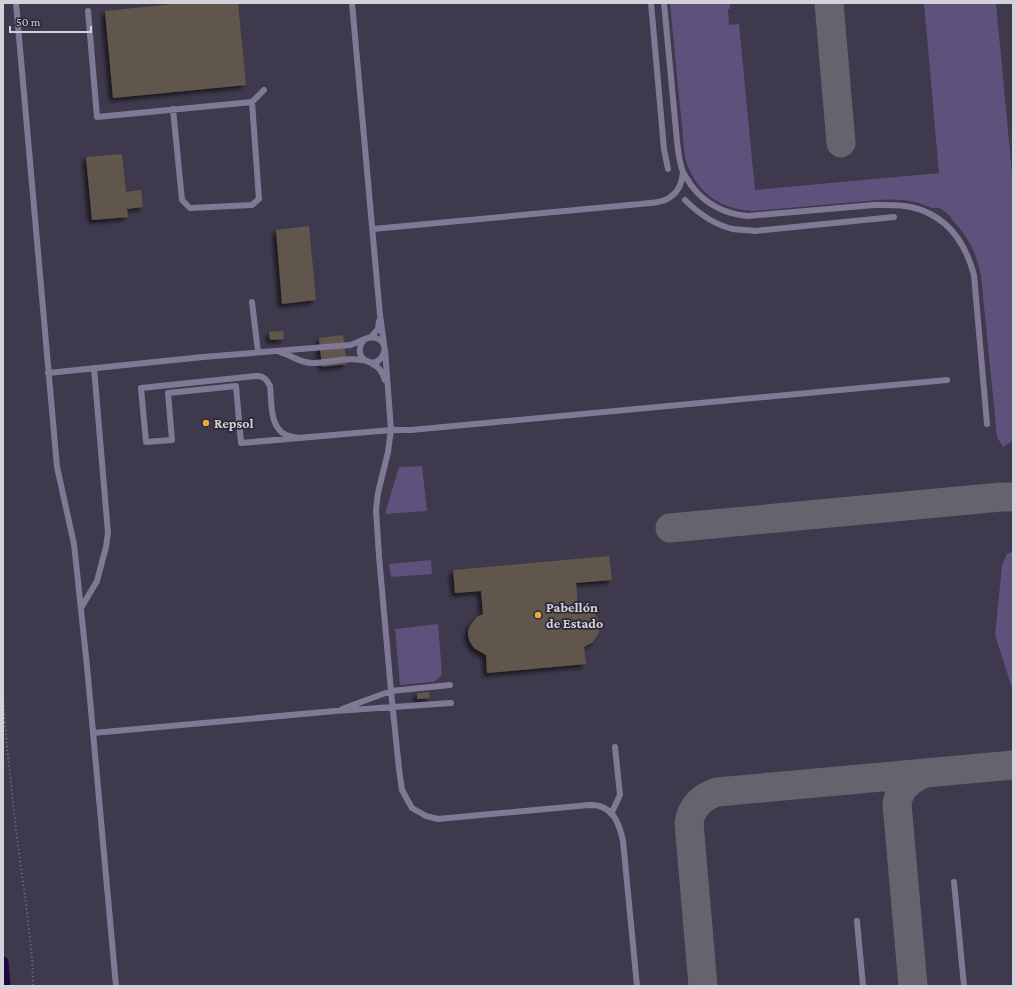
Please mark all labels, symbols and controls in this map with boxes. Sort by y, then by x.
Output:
scale bar [10,8,91,34]
text: 50 m [16,15,41,29]
place label: Repsol [214,415,254,431]
marker: Repsol [201,418,211,428]
place label: Pabellón de Estado [546,599,603,631]
marker: Pabellón de Estado [533,610,543,620]

